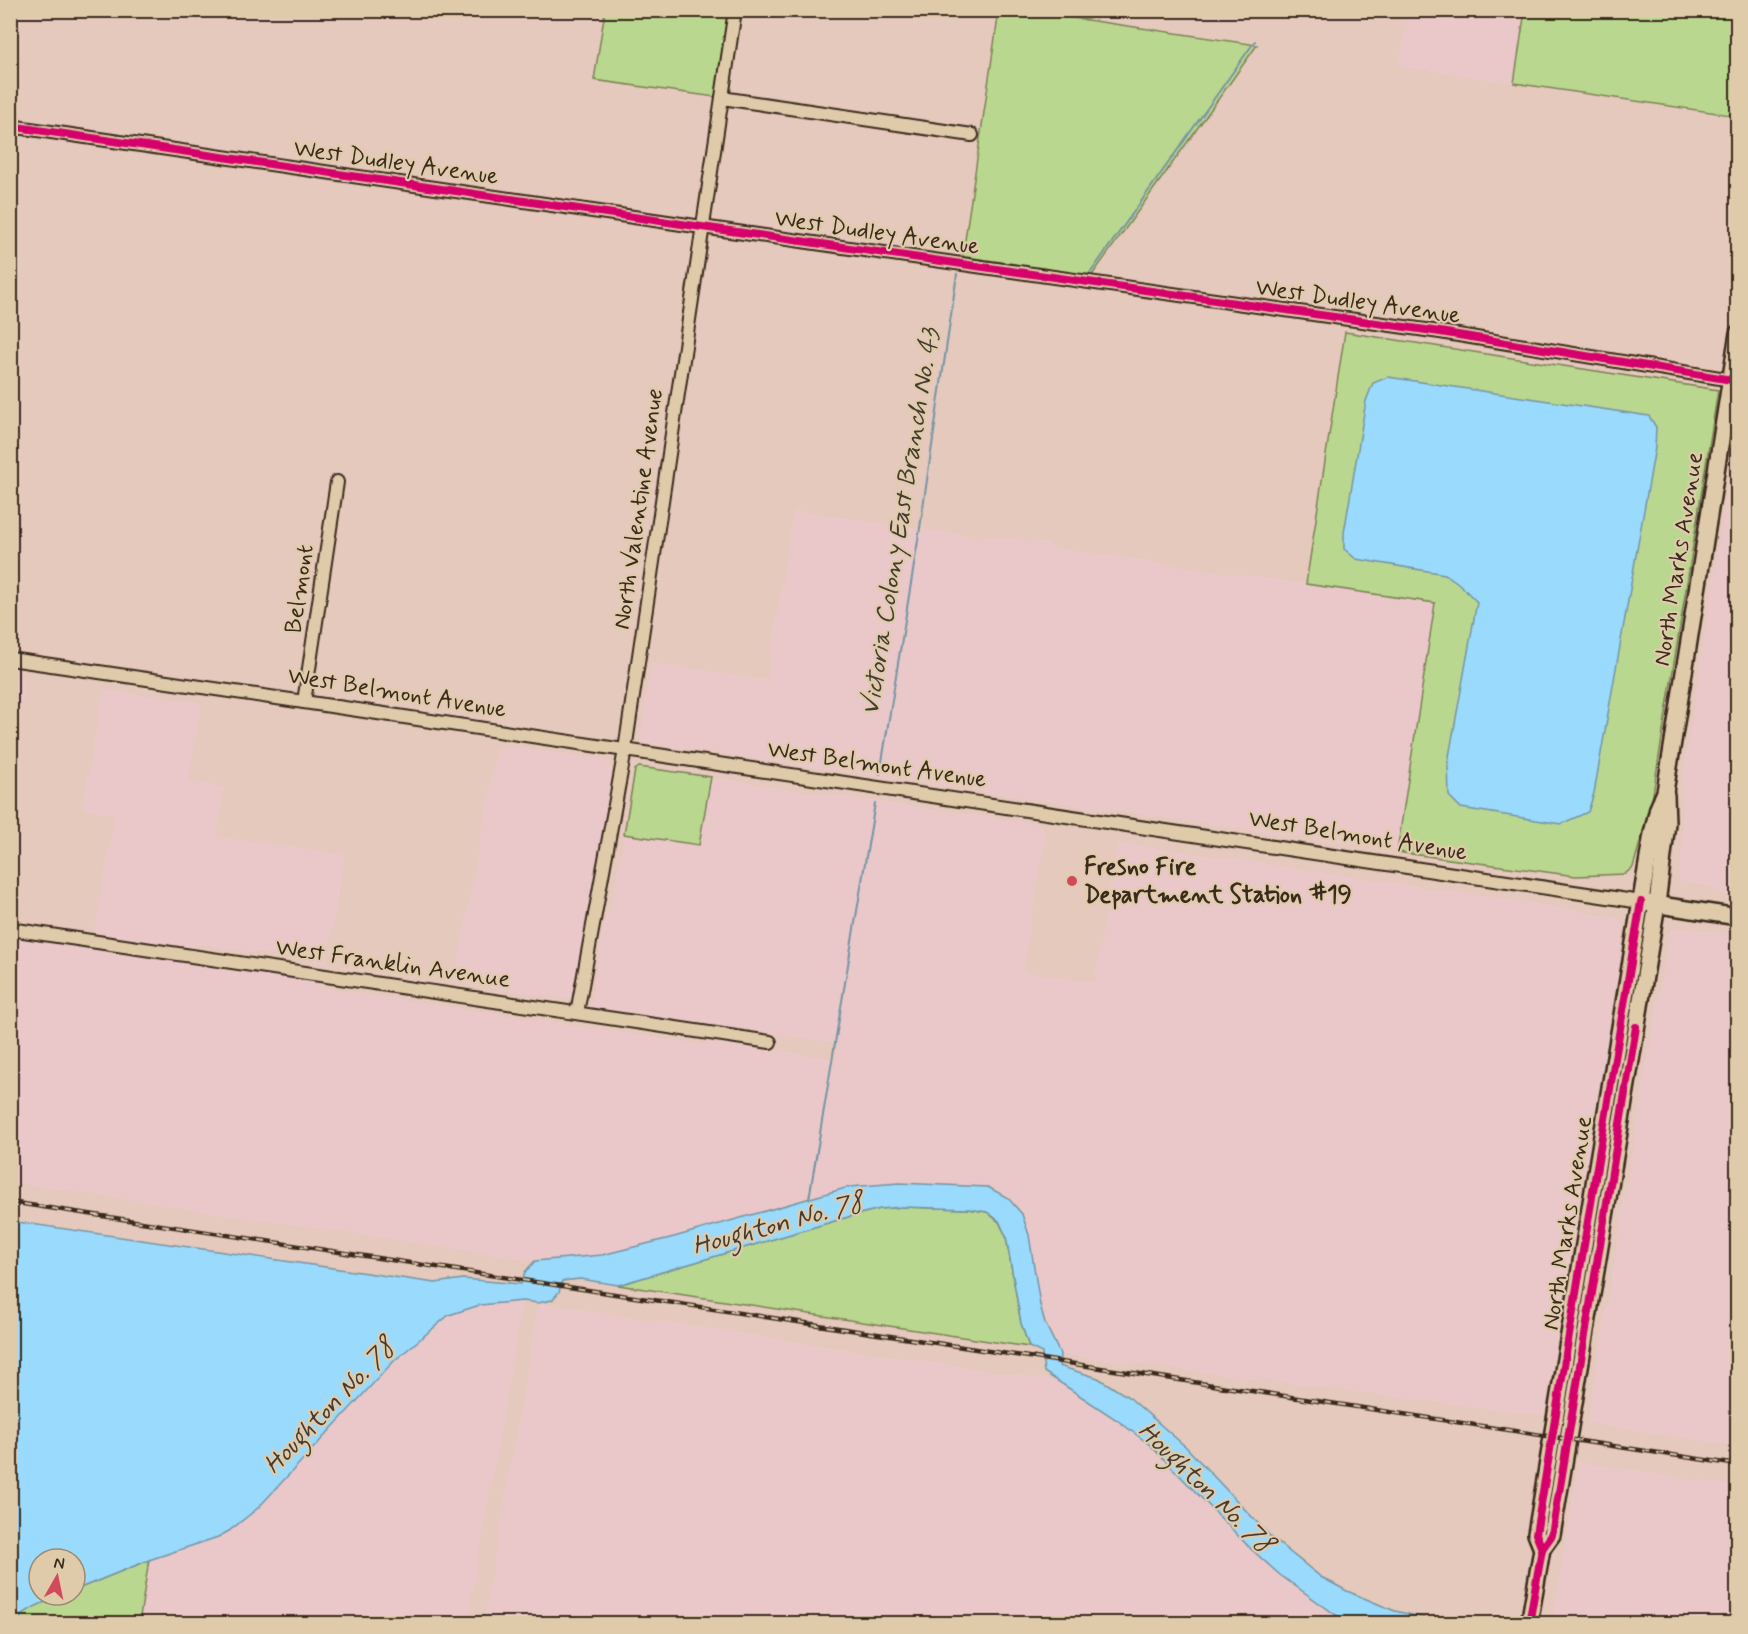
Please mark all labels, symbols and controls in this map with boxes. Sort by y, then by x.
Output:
street label: West Dudley Avenue [291,133,501,193]
street label: West Dudley Avenue [772,203,982,263]
street label: West Dudley Avenue [1253,272,1463,332]
water label: Victoria Colony East Branch No. 43 [854,325,949,718]
street label: North Valentine Avenue [607,386,671,632]
street label: North Marks Avenue [1647,449,1711,668]
street label: Belmont [278,542,322,636]
street label: West Belmont Avenue [285,660,509,726]
street label: West Belmont Avenue [765,734,989,796]
street label: West Belmont Avenue [1246,803,1470,869]
place label: Fresno Fire Department Station #19 [1084,852,1352,911]
marker: Fresno Fire Department Station #19 [1065,874,1079,888]
street label: West Franklin Avenue [274,932,513,996]
street label: North Marks Avenue [1536,1113,1600,1332]
water label: Houghton No. 78 [689,1185,872,1267]
water label: Houghton No. 78 [257,1329,408,1484]
water label: Houghton No. 78 [1128,1415,1283,1566]
north arrow [27,1547,87,1607]
text: N [52,1552,66,1575]

